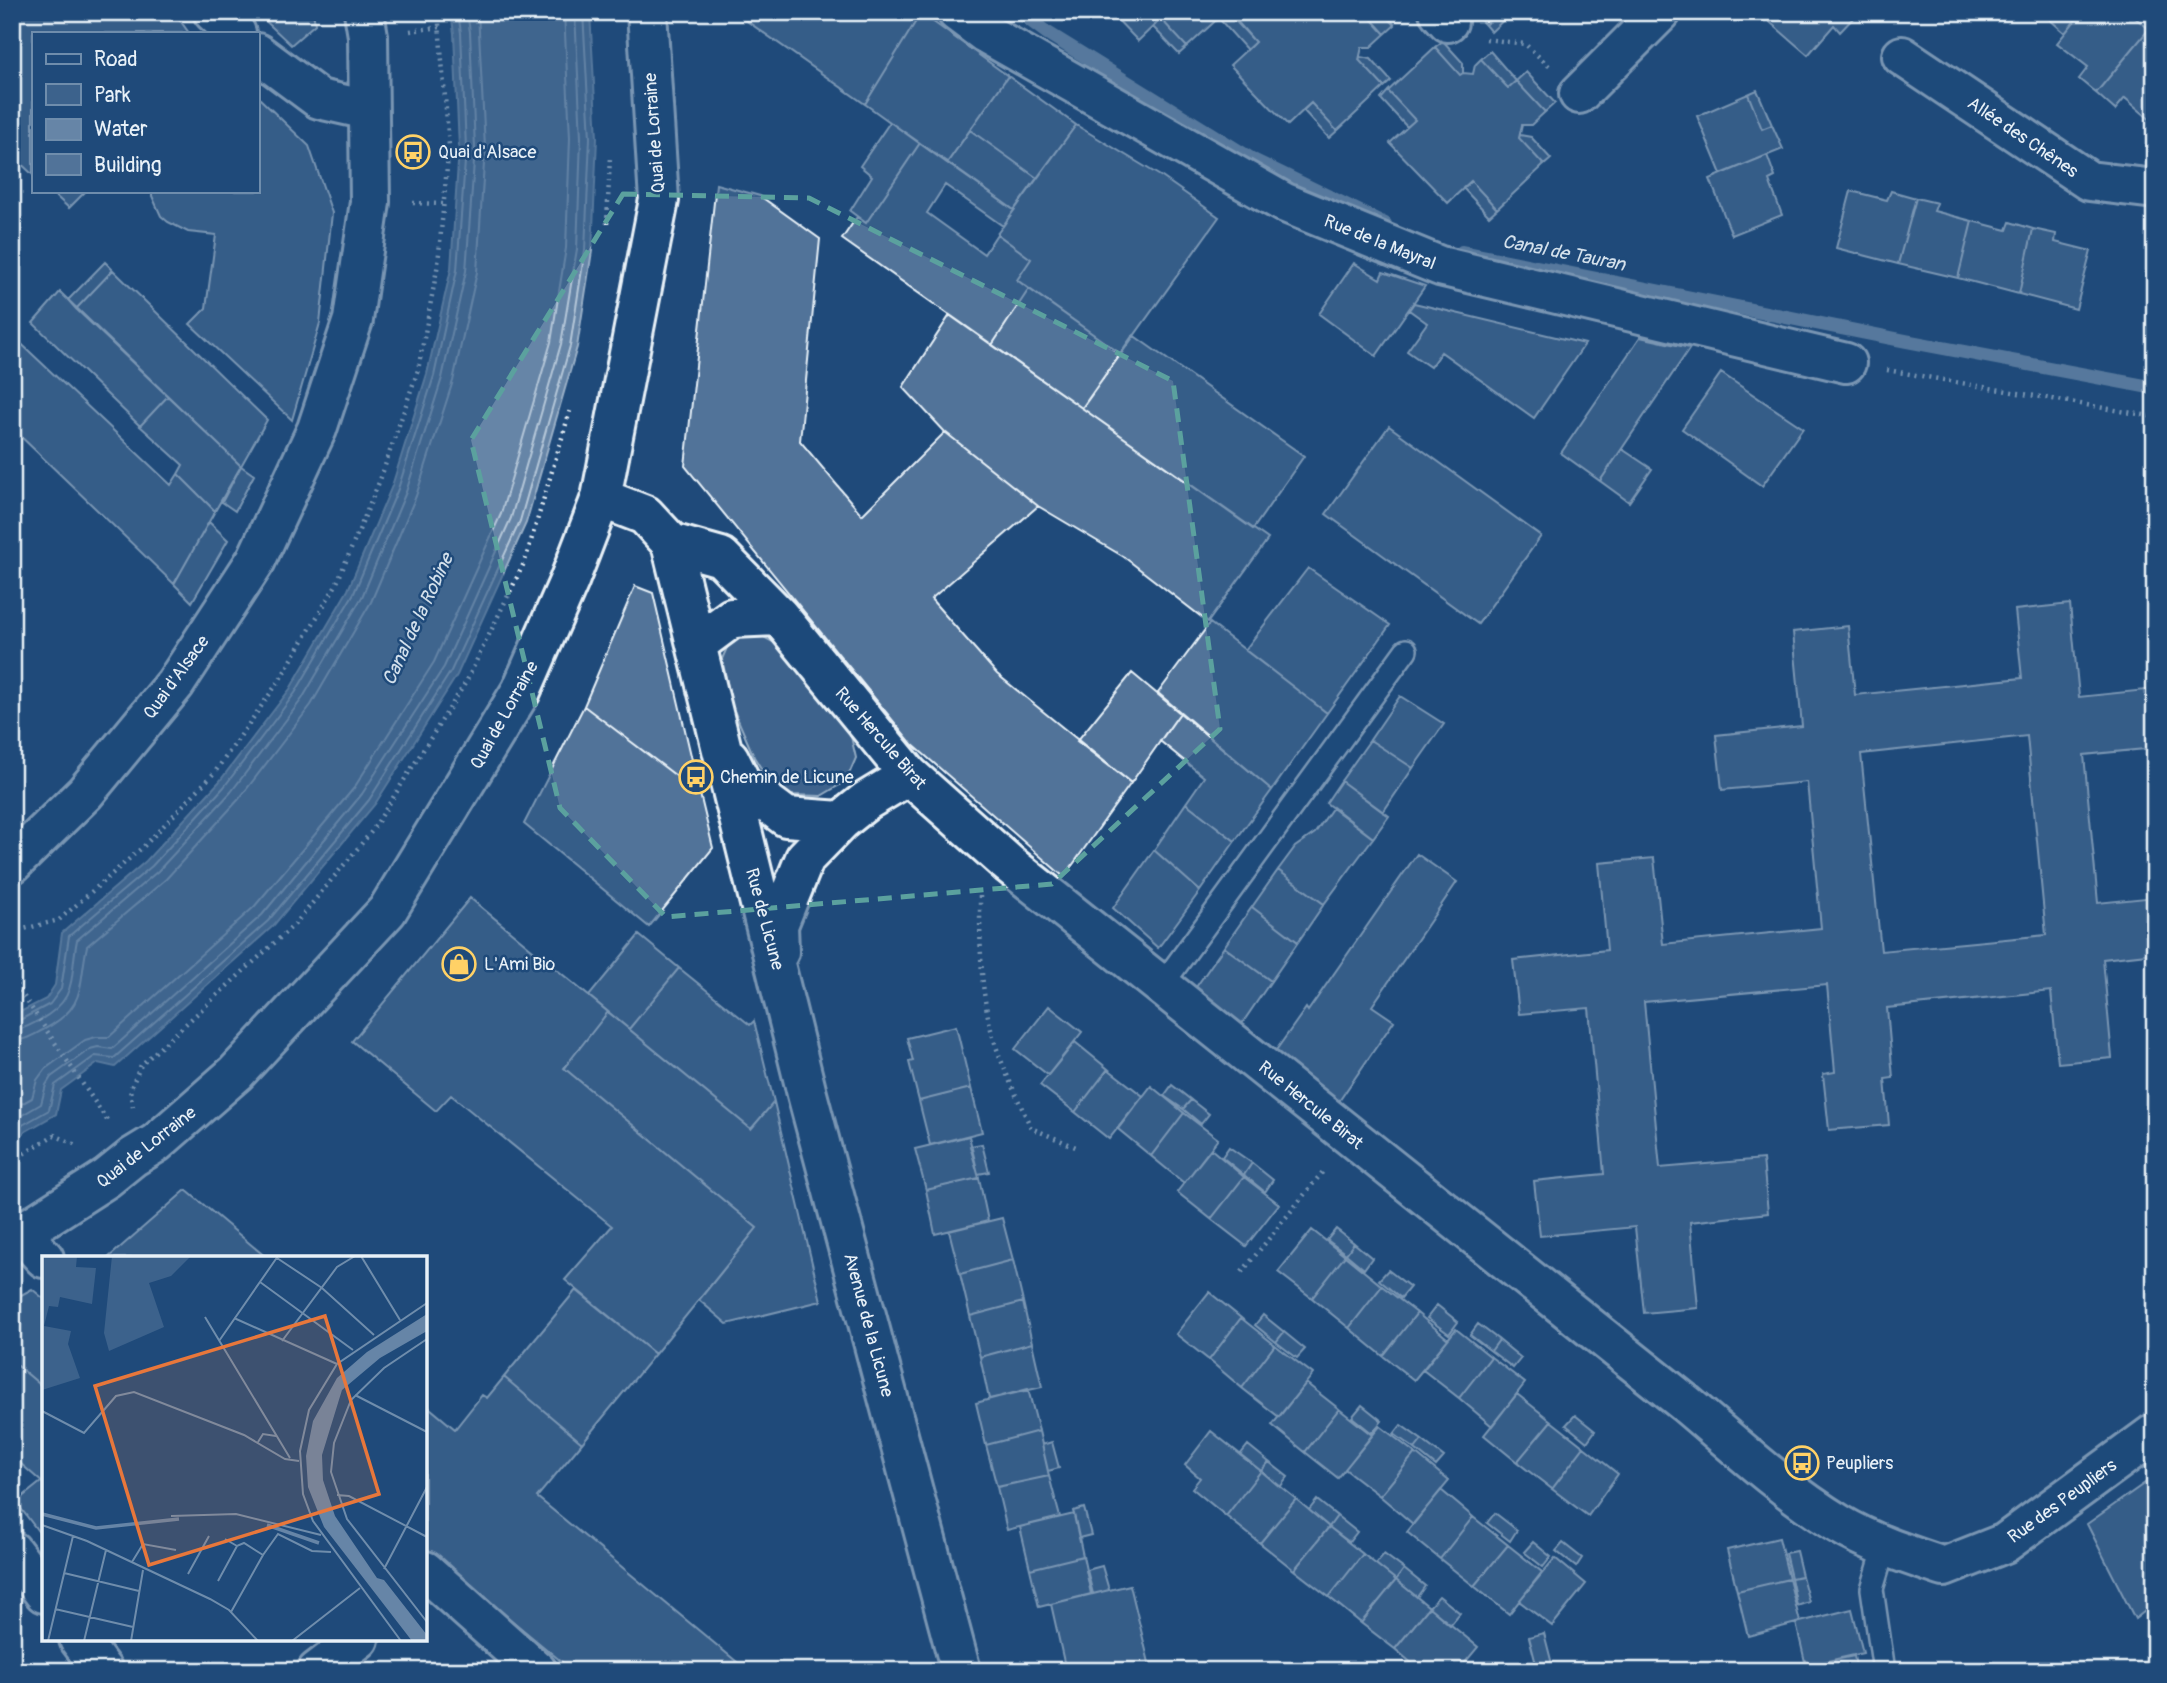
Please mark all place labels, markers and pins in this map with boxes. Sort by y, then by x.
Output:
bus stop icon: Quai d'Alsace [394,133,432,171]
place label: Quai d'Alsace [438,141,536,164]
bus stop icon: Chemin de Licune [677,758,715,796]
place label: Chemin de Licune [720,766,854,789]
shop icon: L'Ami Bio [440,945,478,983]
place label: L'Ami Bio [484,953,556,976]
bus stop icon: Peupliers [1783,1444,1821,1482]
place label: Peupliers [1826,1452,1893,1475]

